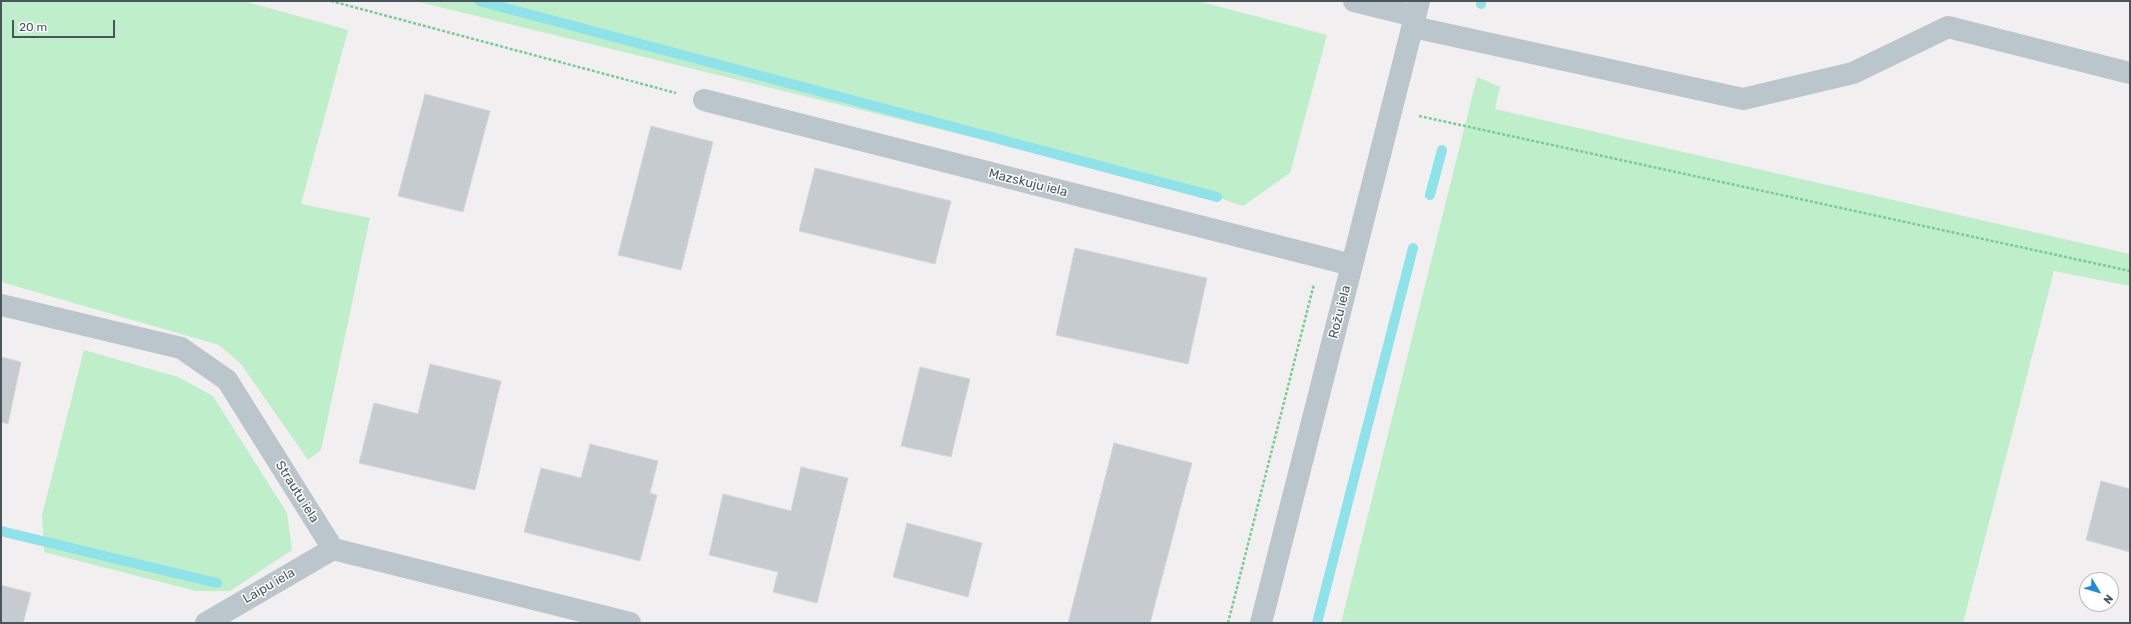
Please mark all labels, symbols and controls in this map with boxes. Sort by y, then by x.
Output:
scale bar [14,12,117,38]
text: 20 m [19,20,47,34]
street label: Mazskuju iela [987,166,1069,200]
street label: Rožu iela [1326,284,1354,340]
street label: Strautu iela [272,458,322,526]
street label: Laipu iela [240,565,298,607]
north arrow [2079,572,2119,612]
text: N [2101,592,2116,606]

